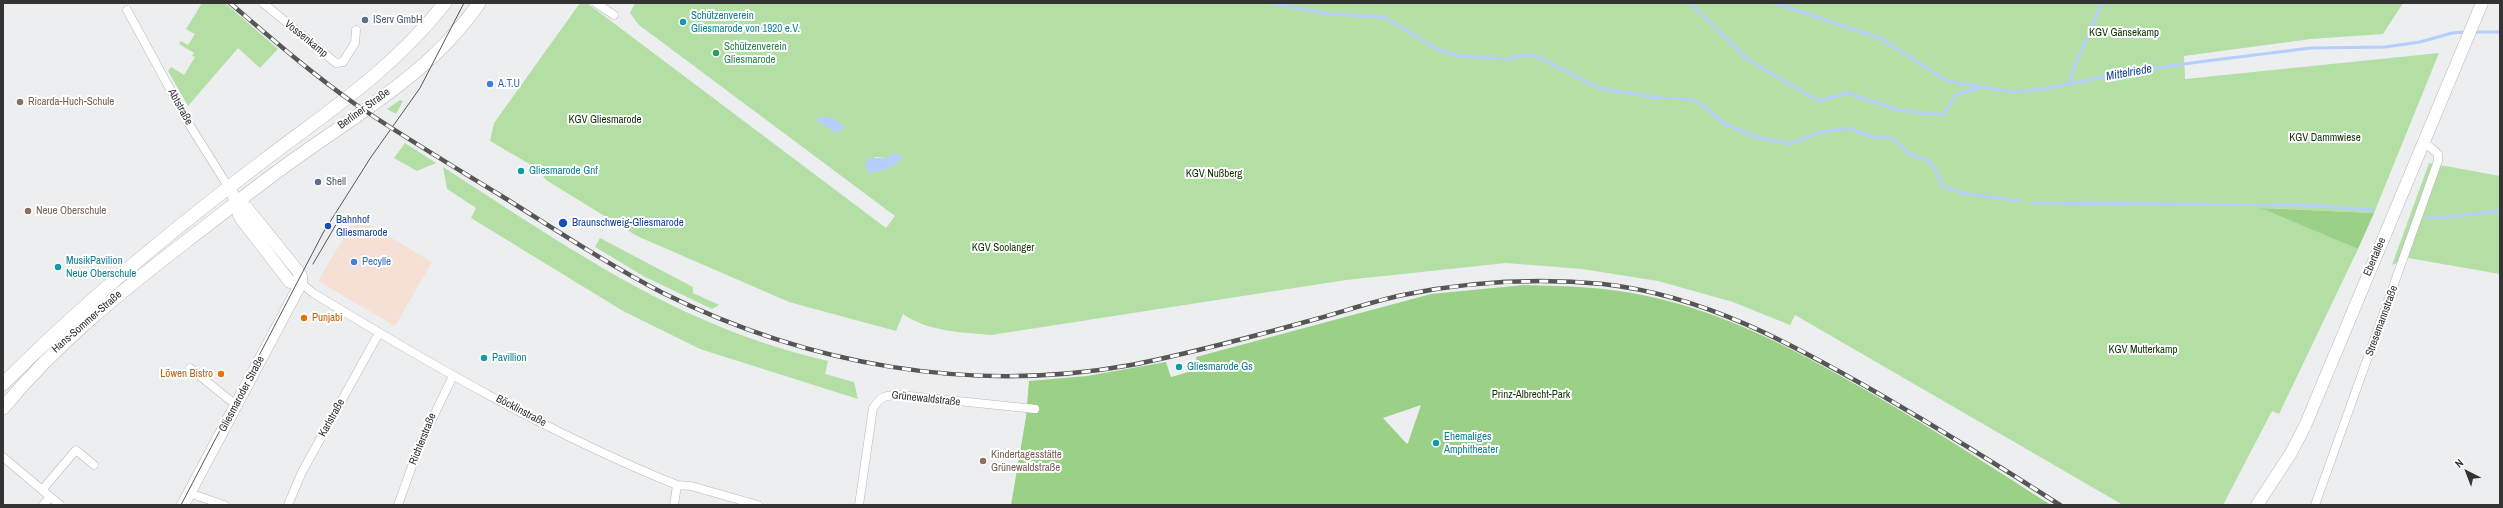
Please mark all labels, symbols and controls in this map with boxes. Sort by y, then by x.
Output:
place label: Schützenverein Gliesmarode von 1920 e.V. [691,9,800,35]
place label: IServ GmbH [373,13,423,27]
marker: IServ GmbH [360,15,370,25]
marker: Schützenverein Gliesmarode von 1920 e.V. [678,17,688,27]
street label: Vossenkamp [282,18,330,60]
park label: KGV Gänsekamp [2089,26,2159,40]
place label: Schützenverein Gliesmarode [724,40,787,66]
marker: Schützenverein Gliesmarode [711,48,721,58]
water label: Mittelriede [2105,62,2153,84]
place label: A.T.U [498,77,520,91]
marker: A.T.U [485,79,495,89]
street label: Berliner Straße [335,86,393,132]
street label: Abtstraße [165,87,195,127]
place label: Ricarda-Huch-Schule [28,95,114,109]
marker: Ricarda-Huch-Schule [15,97,25,107]
park label: KGV Gliesmarode [568,113,642,127]
park label: KGV Dammwiese [2289,131,2361,145]
place label: Gliesmarode Gnf [529,164,598,178]
marker: Gliesmarode Gnf [516,166,526,176]
park label: KGV Nußberg [1186,167,1242,181]
place label: Shell [326,175,346,189]
marker: Shell [313,177,323,187]
place label: Neue Oberschule [36,204,106,218]
marker: Neue Oberschule [23,206,33,216]
place label: Bahnhof Gliesmarode [336,213,388,239]
place label: Braunschweig-Gliesmarode [572,216,684,230]
marker: Braunschweig-Gliesmarode [557,217,569,229]
marker: Bahnhof Gliesmarode [323,221,333,231]
street label: Ebertallee [2361,236,2389,278]
park label: KGV Soolanger [972,241,1034,255]
place label: MusikPavilion Neue Oberschule [66,254,136,280]
place label: Pecylle [362,255,391,269]
marker: Pecylle [349,257,359,267]
marker: MusikPavilion Neue Oberschule [53,262,63,272]
street label: Stresemannstraße [2363,284,2401,358]
street label: Hans-Sommer-Straße [49,288,125,356]
place label: Punjabi [312,311,343,325]
marker: Punjabi [299,313,309,323]
park label: KGV Mutterkamp [2108,343,2178,357]
place label: Pavillion [492,351,527,365]
marker: Pavillion [479,353,489,363]
street label: Gliesmaroder Straße [216,354,268,434]
place label: Gliesmarode Gs [1187,360,1253,374]
marker: Gliesmarode Gs [1174,362,1184,372]
place label: Löwen Bistro [160,367,213,381]
marker: Löwen Bistro [216,369,226,379]
park label: Prinz-Albrecht-Park [1492,388,1570,402]
street label: Grünewaldstraße [891,389,961,409]
street label: Böcklinstraße [494,392,548,430]
street label: Karlstraße [316,397,348,439]
street label: Richterstraße [407,411,439,467]
place label: Ehemaliges Amphitheater [1444,430,1498,456]
marker: Ehemaliges Amphitheater [1431,438,1441,448]
place label: Kindertagesstätte Grünewaldstraße [991,448,1062,474]
north arrow [2447,452,2487,492]
marker: Kindertagesstätte Grünewaldstraße [978,456,988,466]
text: N [2452,456,2466,470]

